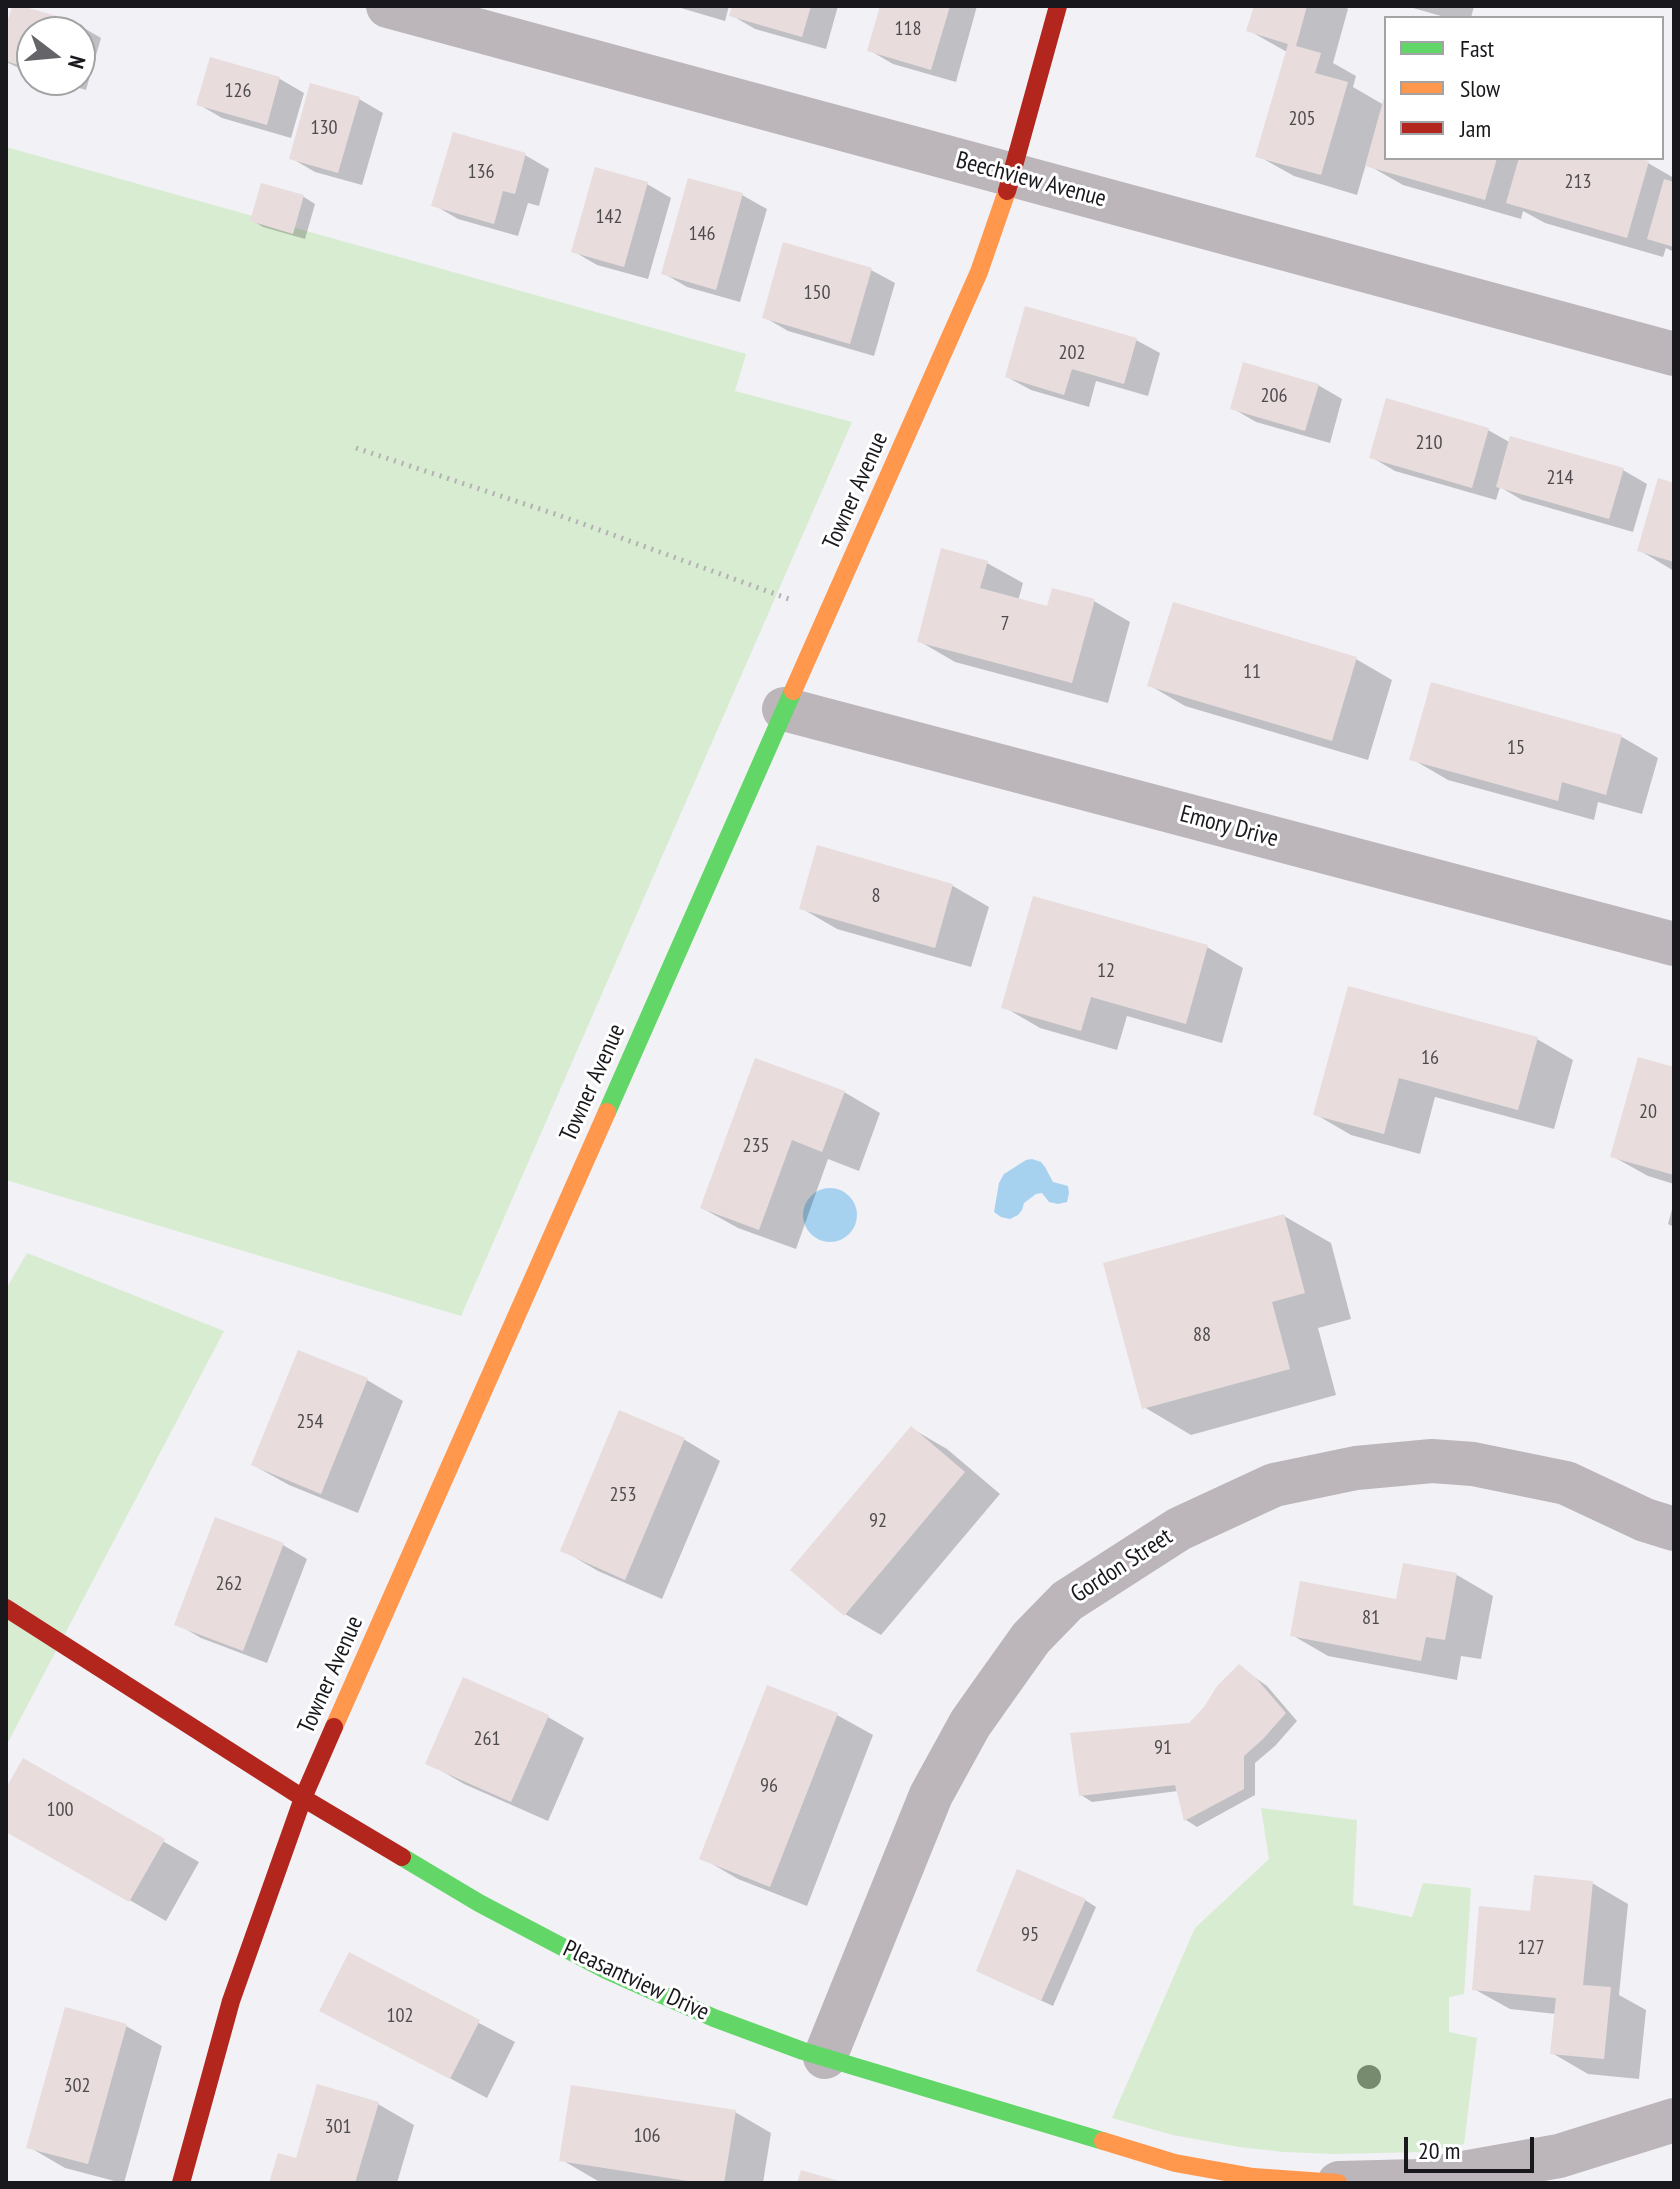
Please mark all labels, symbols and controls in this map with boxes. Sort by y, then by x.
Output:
north arrow [16,16,96,96]
legend [1384,16,1664,160]
house number: 118 [895,17,921,41]
text: Fast [1460,33,1494,64]
text: N [62,52,92,72]
text: Slow [1460,73,1500,104]
house number: 126 [225,79,251,103]
house number: 205 [1289,107,1315,131]
text: Jam [1460,113,1491,144]
house number: 130 [311,116,337,140]
street label: Beechview Avenue [953,146,1109,214]
house number: 136 [468,160,494,184]
house number: 213 [1565,170,1591,194]
house number: 142 [596,205,622,229]
house number: 146 [689,222,715,246]
house number: 150 [804,281,830,305]
house number: 202 [1059,341,1085,365]
house number: 206 [1261,384,1287,408]
street label: Towner Avenue [817,428,895,554]
house number: 210 [1416,431,1442,455]
house number: 214 [1547,466,1573,490]
house number: 7 [1001,612,1009,636]
house number: 11 [1243,660,1261,684]
house number: 15 [1507,736,1525,760]
street label: Emory Drive [1177,800,1281,854]
house number: 8 [872,884,880,908]
house number: 12 [1097,959,1115,983]
street label: Towner Avenue [554,1020,632,1146]
house number: 16 [1421,1046,1439,1070]
house number: 20 [1639,1100,1657,1124]
house number: 235 [743,1134,769,1158]
house number: 88 [1193,1323,1211,1347]
house number: 254 [297,1410,323,1434]
house number: 253 [610,1483,636,1507]
house number: 92 [869,1509,887,1533]
street label: Gordon Street [1066,1523,1178,1609]
house number: 262 [216,1572,242,1596]
house number: 81 [1362,1606,1380,1630]
street label: Towner Avenue [292,1612,370,1738]
house number: 261 [474,1727,500,1751]
house number: 91 [1154,1736,1172,1760]
house number: 96 [760,1774,778,1798]
house number: 100 [47,1798,73,1822]
house number: 95 [1021,1923,1039,1947]
street label: Pleasantview Drive [558,1935,714,2027]
house number: 127 [1518,1936,1544,1960]
house number: 102 [387,2004,413,2028]
house number: 302 [64,2074,90,2098]
house number: 301 [325,2115,351,2139]
scale bar [1408,2121,1538,2171]
house number: 106 [634,2124,660,2148]
text: 20 m [1418,2135,1460,2166]

